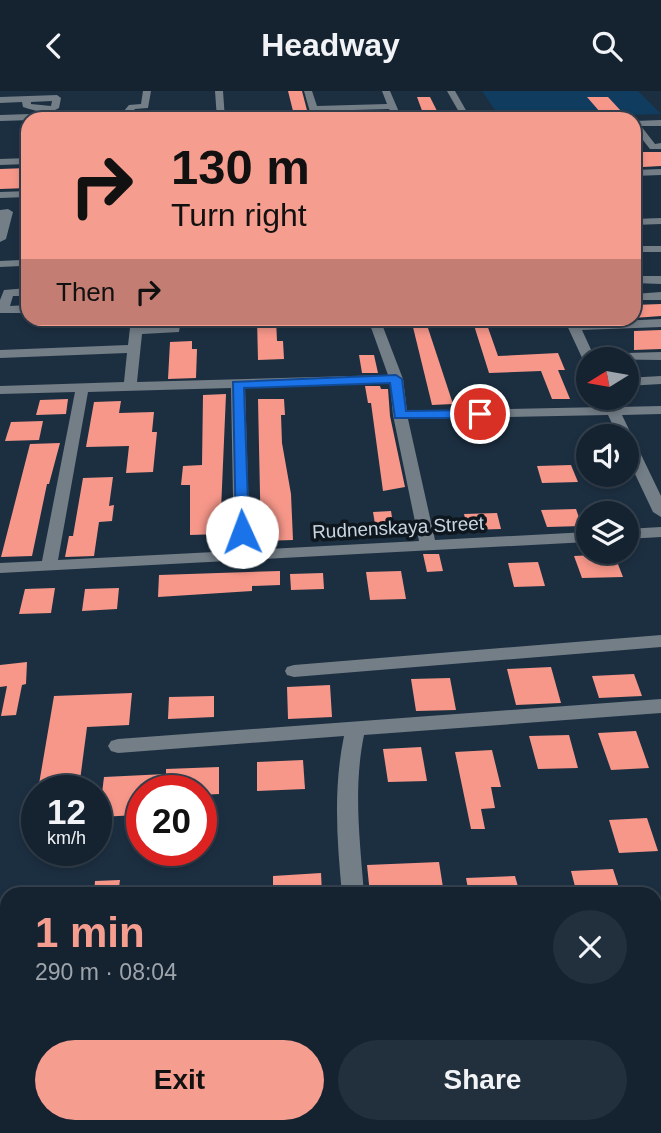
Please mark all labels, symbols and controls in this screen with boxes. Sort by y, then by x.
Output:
icon: back [35,27,73,65]
text: Headway [261,27,400,63]
icon: search [588,27,626,65]
icon: right [56,140,147,231]
text: 130 m [171,140,310,194]
text: Turn right [171,197,307,233]
icon: right [129,273,167,311]
text: Then [56,277,115,307]
north arrow [576,347,639,409]
map controls [576,347,639,564]
pin [450,384,510,444]
icon: arrive [461,395,499,433]
button: sound [576,424,639,487]
position arrow [205,495,279,569]
button: layers [576,501,639,564]
street label: Rudnenskaya Street [312,512,485,542]
speed limit sign: 20 [126,775,217,866]
text: 12 [47,792,86,831]
text: km/h [47,828,86,848]
text: 1 min [35,909,145,956]
button: close [553,910,627,984]
text: 290 m · 08:04 [35,959,177,985]
button: Exit [35,1040,324,1120]
button: Share [338,1040,627,1120]

